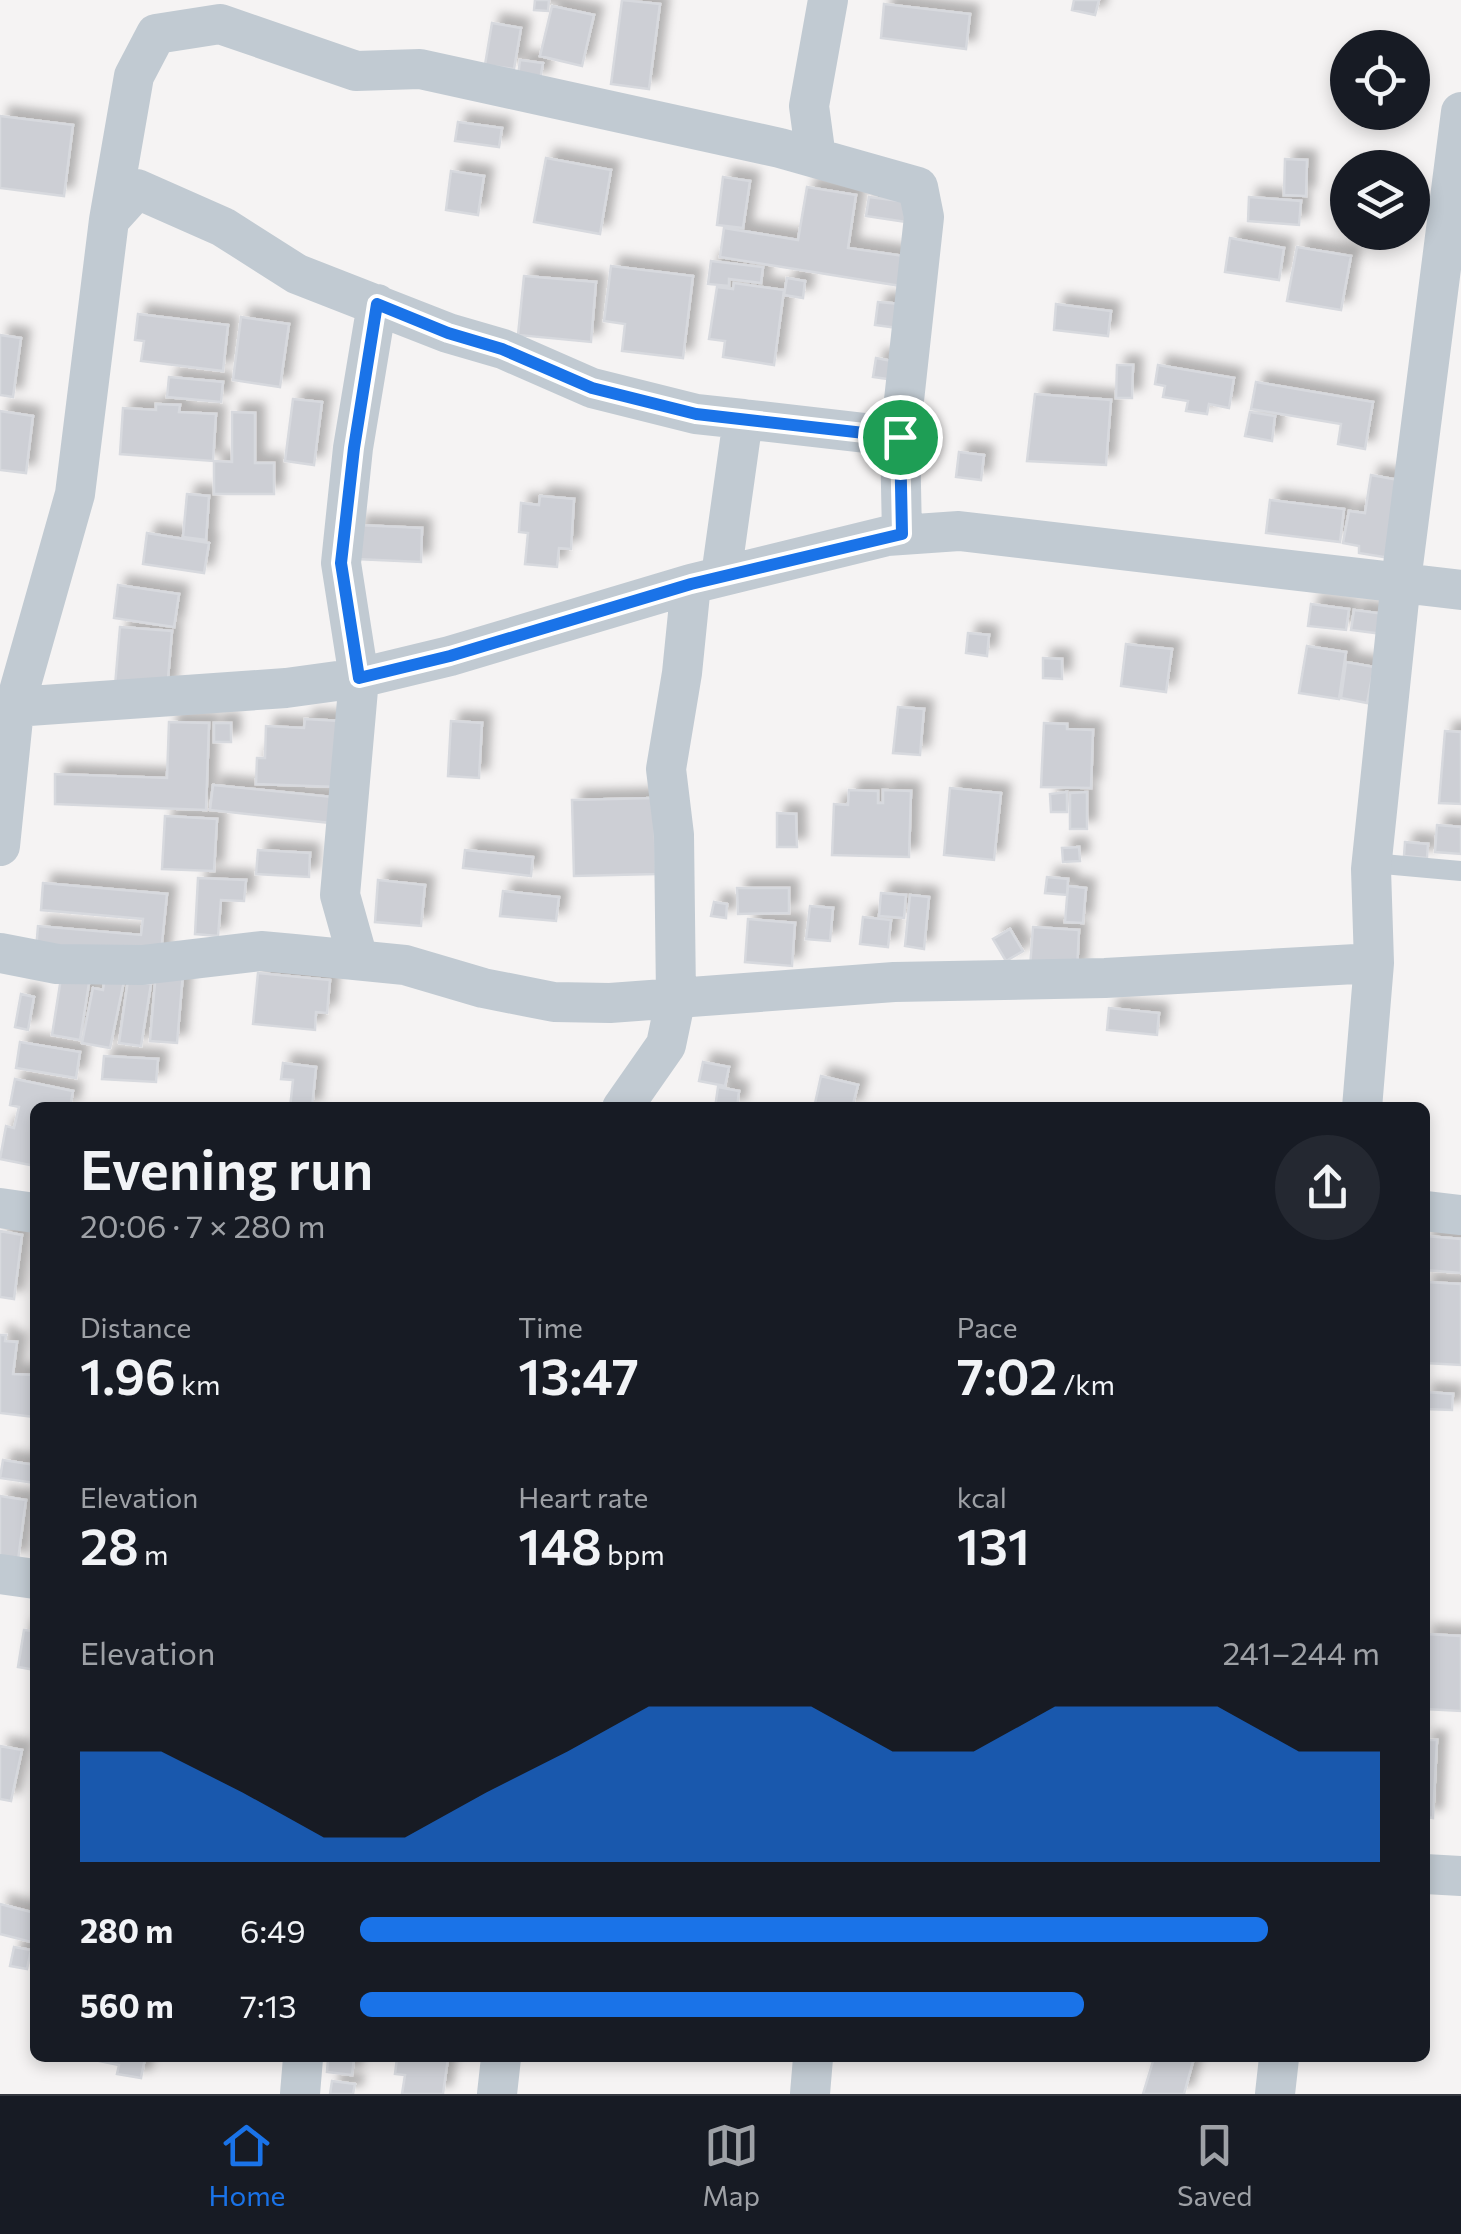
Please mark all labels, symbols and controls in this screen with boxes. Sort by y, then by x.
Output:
map controls [1330,30,1430,250]
button: locate [1330,30,1430,130]
button: layers [1330,150,1430,250]
pin [858,395,943,480]
icon: arrive [873,410,928,465]
text: Evening run [80,1134,373,1201]
button: share [1275,1135,1380,1240]
text: 20:06 · 7 × 280 m [80,1205,325,1245]
text: Distance [80,1310,191,1344]
text: Time [518,1310,583,1344]
text: Pace [957,1310,1018,1344]
text: 1.96 [80,1344,176,1405]
text: 13:47 [518,1344,639,1405]
text: 7:02 [957,1344,1058,1405]
text: km [176,1367,221,1401]
text: /km [1058,1367,1115,1401]
text: Elevation [80,1480,198,1514]
text: Heart rate [518,1480,648,1514]
text: kcal [957,1480,1007,1514]
text: 28 [80,1514,139,1575]
text: 148 [518,1514,602,1575]
text: 131 [957,1514,1030,1575]
text: m [139,1537,168,1571]
text: bpm [602,1537,665,1571]
text: Elevation [80,1632,215,1672]
text: 241–244 m [1222,1632,1380,1672]
text: 280 m [80,1910,173,1950]
text: 6:49 [240,1910,306,1950]
text: 560 m [80,1985,174,2025]
text: 7:13 [240,1985,296,2025]
tab: Home [208,2118,285,2212]
tab: Map [702,2118,760,2212]
tab: Saved [1177,2118,1253,2212]

